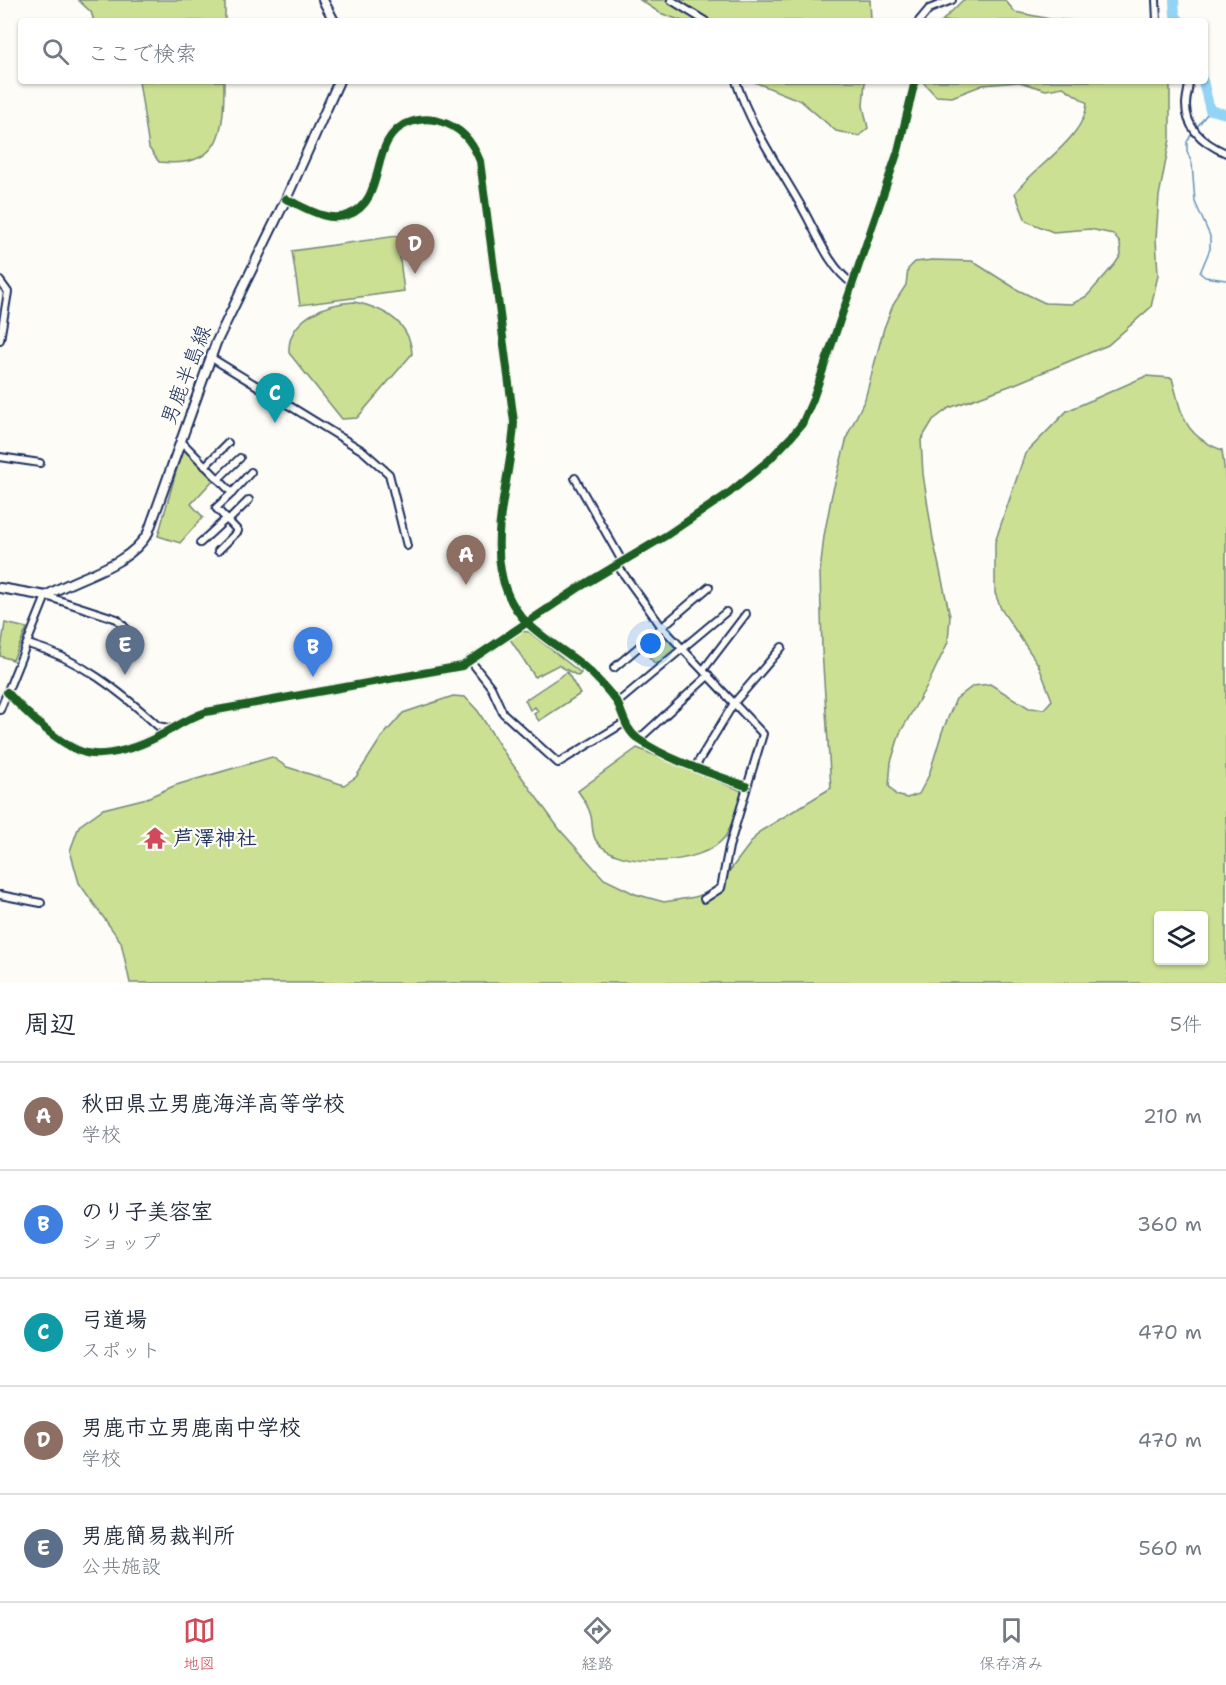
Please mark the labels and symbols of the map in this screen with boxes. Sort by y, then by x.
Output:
pin: D [396,224,434,274]
street label: 男鹿半島線 [154,321,218,429]
pin: C [256,374,294,423]
pin: A [446,536,486,585]
pin: E [106,626,144,675]
pin: B [294,628,332,677]
your location [636,629,665,658]
place label: 芦澤神社 [173,824,257,852]
temple icon: 芦澤神社 [142,825,168,851]

